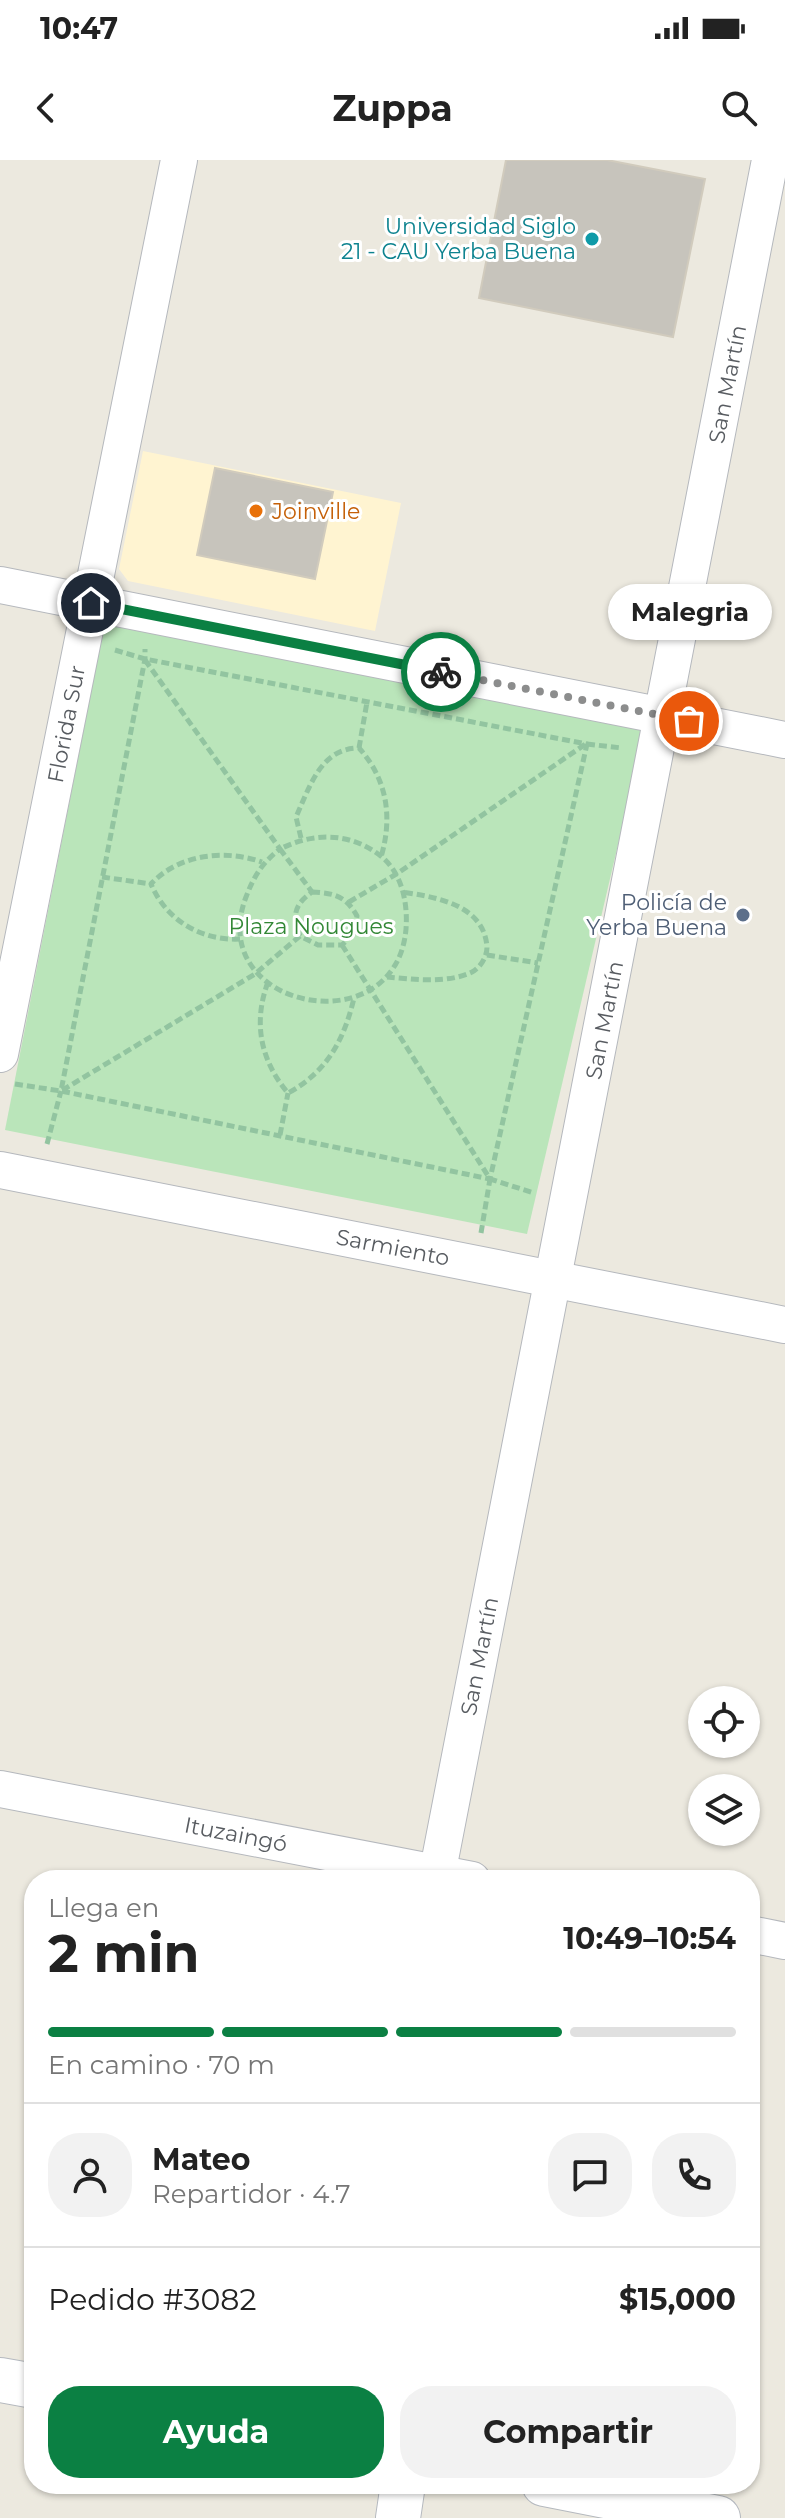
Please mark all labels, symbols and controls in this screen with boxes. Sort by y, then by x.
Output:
text: 10:47 [40,10,118,47]
icon: back [24,86,68,130]
text: Zuppa [332,86,453,130]
icon: search [717,86,761,130]
place label: Universidad Siglo 21 - CAU Yerba Buena [341,213,576,265]
marker: Universidad Siglo 21 - CAU Yerba Buena [583,230,601,248]
street label: San Martín [703,323,752,446]
place label: Joinville [271,498,360,525]
marker: Joinville [247,502,265,520]
pin [57,569,125,637]
icon: home [69,581,113,625]
callout: Malegria [607,585,771,641]
text: Malegria [631,596,749,628]
courier [401,632,481,712]
icon: bike [419,650,463,694]
street label: Florida Sur [42,663,91,785]
pin [655,687,723,755]
icon: bag [667,699,711,743]
place label: Policía de Yerba Buena [586,889,727,941]
marker: Policía de Yerba Buena [734,906,752,924]
park label: Plaza Nougues [228,913,394,940]
street label: San Martín [580,959,629,1082]
street label: Sarmiento [334,1223,452,1272]
street label: San Martín [455,1595,504,1718]
map controls [688,1686,760,1846]
button: locate [688,1686,760,1758]
button: layers [688,1774,760,1846]
street label: Ituzaingó [182,1811,290,1858]
text: Llega en [48,1892,159,1924]
text: 10:49–10:54 [563,1920,736,1957]
text: 2 min [48,1922,200,1985]
text: En camino · 70 m [48,2049,275,2081]
button: person [48,2133,132,2217]
button: chat [548,2133,632,2217]
button: phone [652,2133,736,2217]
text: Mateo [152,2141,250,2178]
text: Repartidor · 4.7 [152,2178,351,2210]
text: Pedido #3082 [48,2281,257,2318]
text: $15,000 [619,2281,736,2318]
button: Ayuda [48,2386,384,2478]
button: Compartir [400,2386,736,2478]

